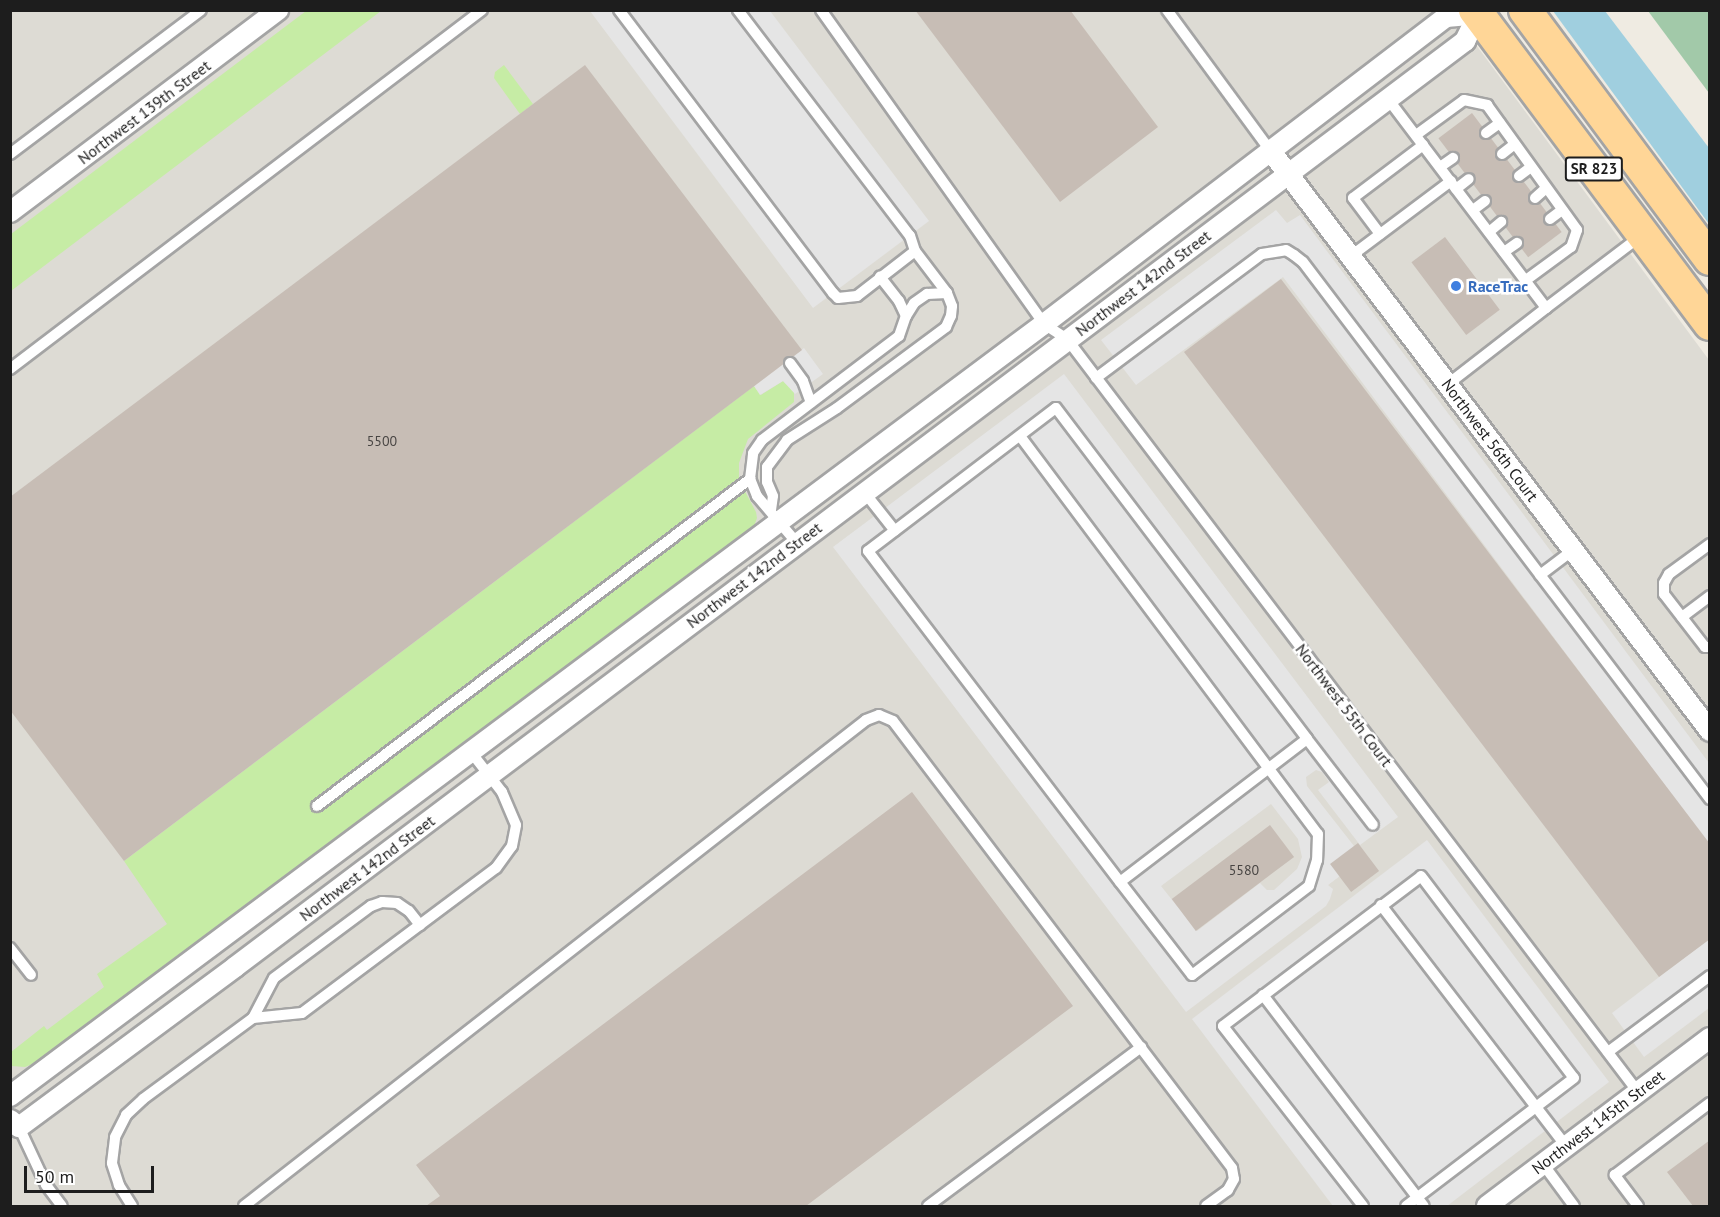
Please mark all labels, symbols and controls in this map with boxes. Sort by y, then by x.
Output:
street label: Northwest 139th Street [74,56,214,168]
road number: SR 823 [1564,157,1624,181]
street label: Northwest 142nd Street [1072,226,1214,340]
place label: RaceTrac [1468,276,1528,296]
marker: RaceTrac [1449,279,1463,293]
street label: Northwest 56th Court [1438,375,1542,505]
house number: 5500 [367,433,397,449]
street label: Northwest 142nd Street [683,518,825,632]
street label: Northwest 55th Court [1292,640,1396,770]
street label: Northwest 142nd Street [296,811,438,925]
house number: 5580 [1229,862,1259,878]
street label: Northwest 145th Street [1528,1066,1668,1178]
scale bar [27,1154,158,1192]
text: 50 m [35,1165,74,1188]

